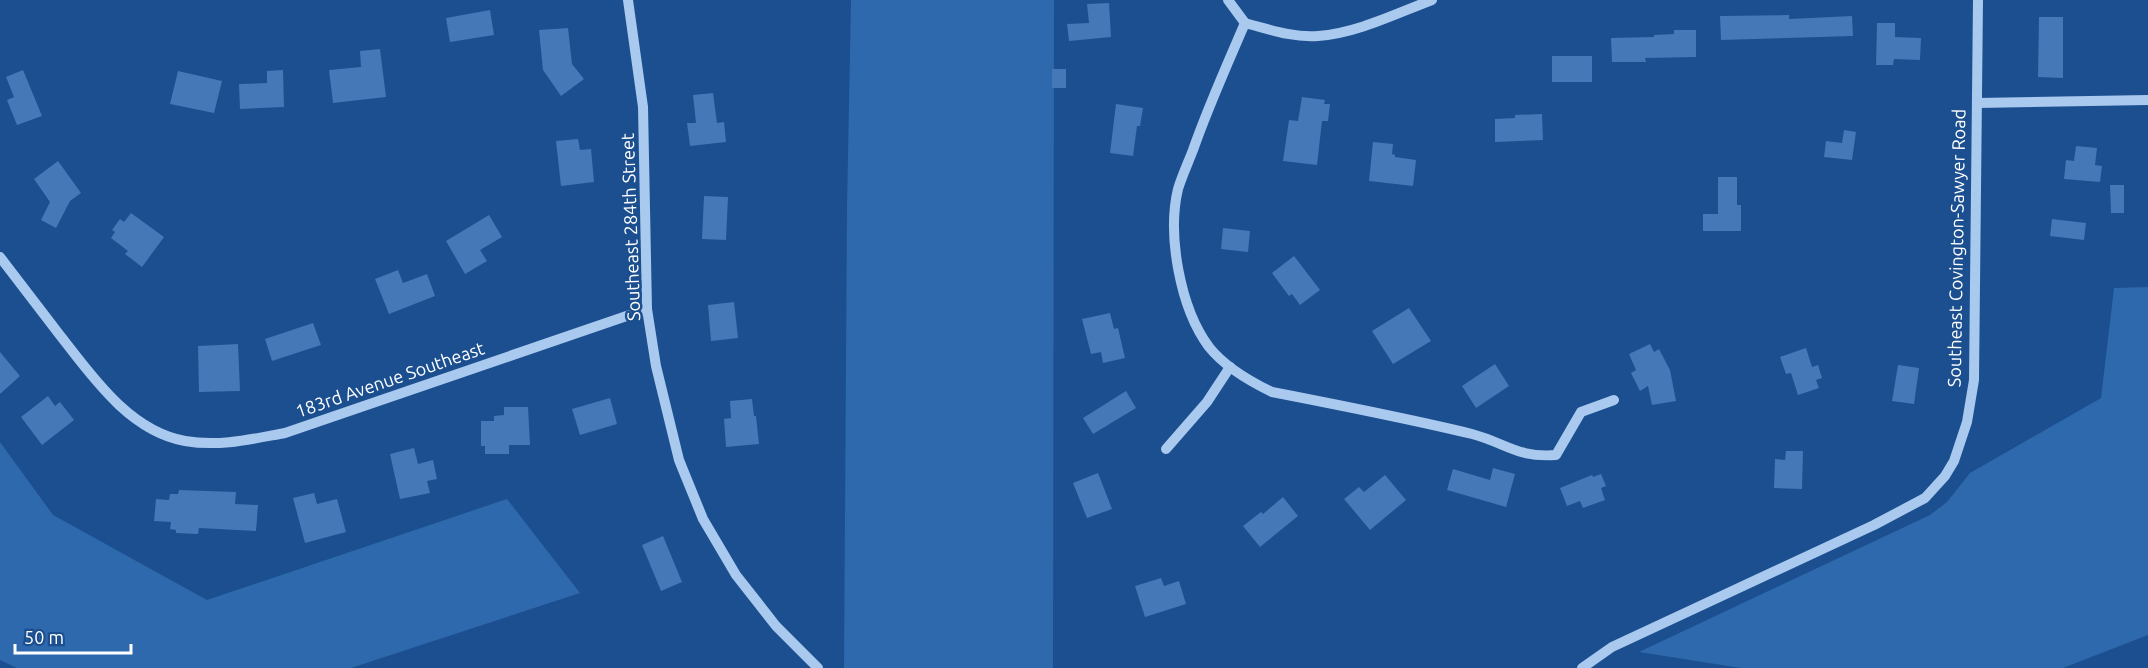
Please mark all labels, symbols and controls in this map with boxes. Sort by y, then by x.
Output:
street label: Southeast Covington-Sawyer Road [1944,109,1968,387]
street label: Southeast 284th Street [617,133,643,321]
street label: 183rd Avenue Southeast [293,337,487,421]
scale bar [15,617,130,655]
text: 50 m [24,627,64,647]

